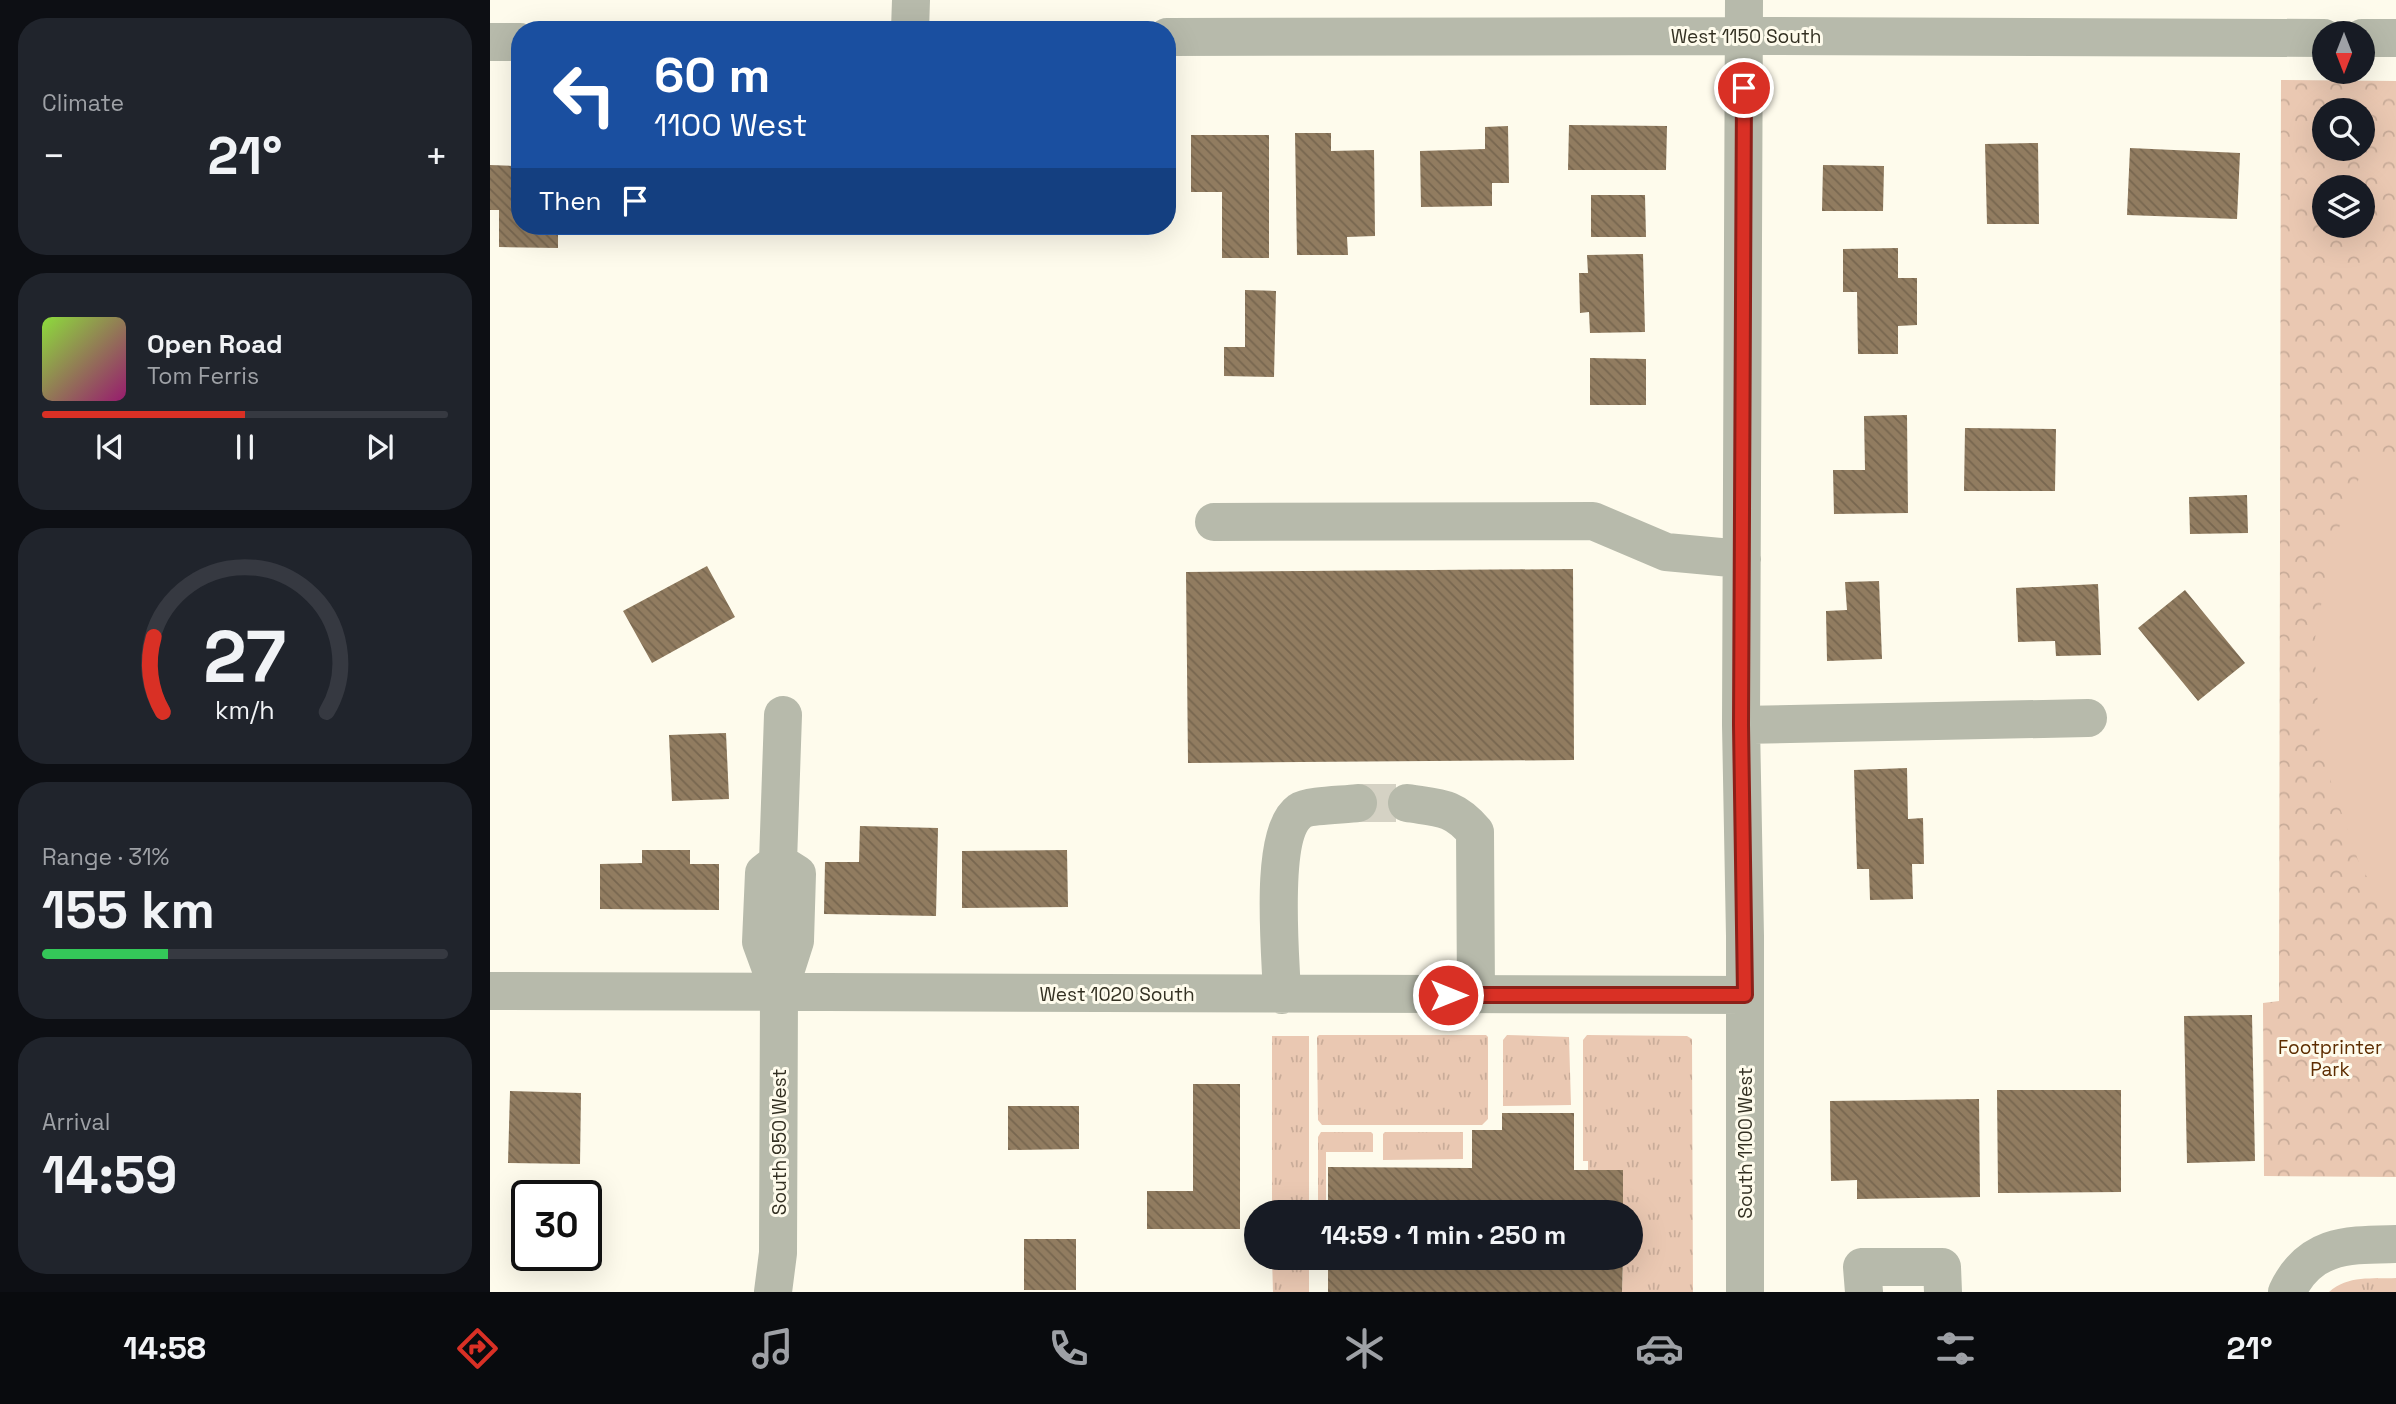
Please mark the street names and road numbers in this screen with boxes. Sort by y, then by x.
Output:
street label: West 1150 South [1671,24,1821,49]
street label: West 1020 South [1039,982,1195,1007]
street label: South 1100 West [1733,1067,1758,1219]
street label: South 950 West [767,1069,792,1215]

